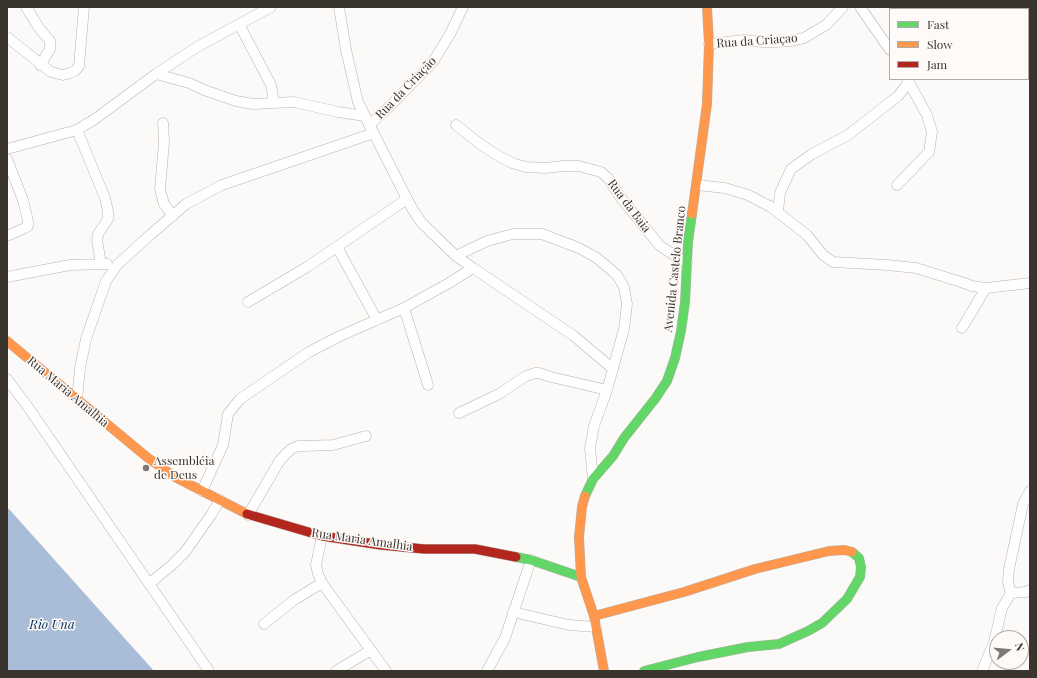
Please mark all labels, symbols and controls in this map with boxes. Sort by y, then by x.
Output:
legend [889,8,1029,80]
text: Fast [927,16,949,32]
street label: Rua da Criaçao [716,31,798,51]
text: Slow [927,36,953,52]
street label: Rua da Criação [373,54,439,122]
text: Jam [927,56,947,72]
street label: Rua da Baia [604,177,654,235]
street label: Avenida Castelo Branco [661,205,689,333]
street label: Rua Maria Amalhia [24,354,112,430]
place label: Assembléia de Deus [154,454,215,482]
marker: Assembléia de Deus [141,463,151,473]
street label: Rua Maria Amalhia [310,526,414,554]
water label: Rio Una [29,617,75,633]
north arrow [989,630,1029,670]
text: N [1012,641,1028,653]

